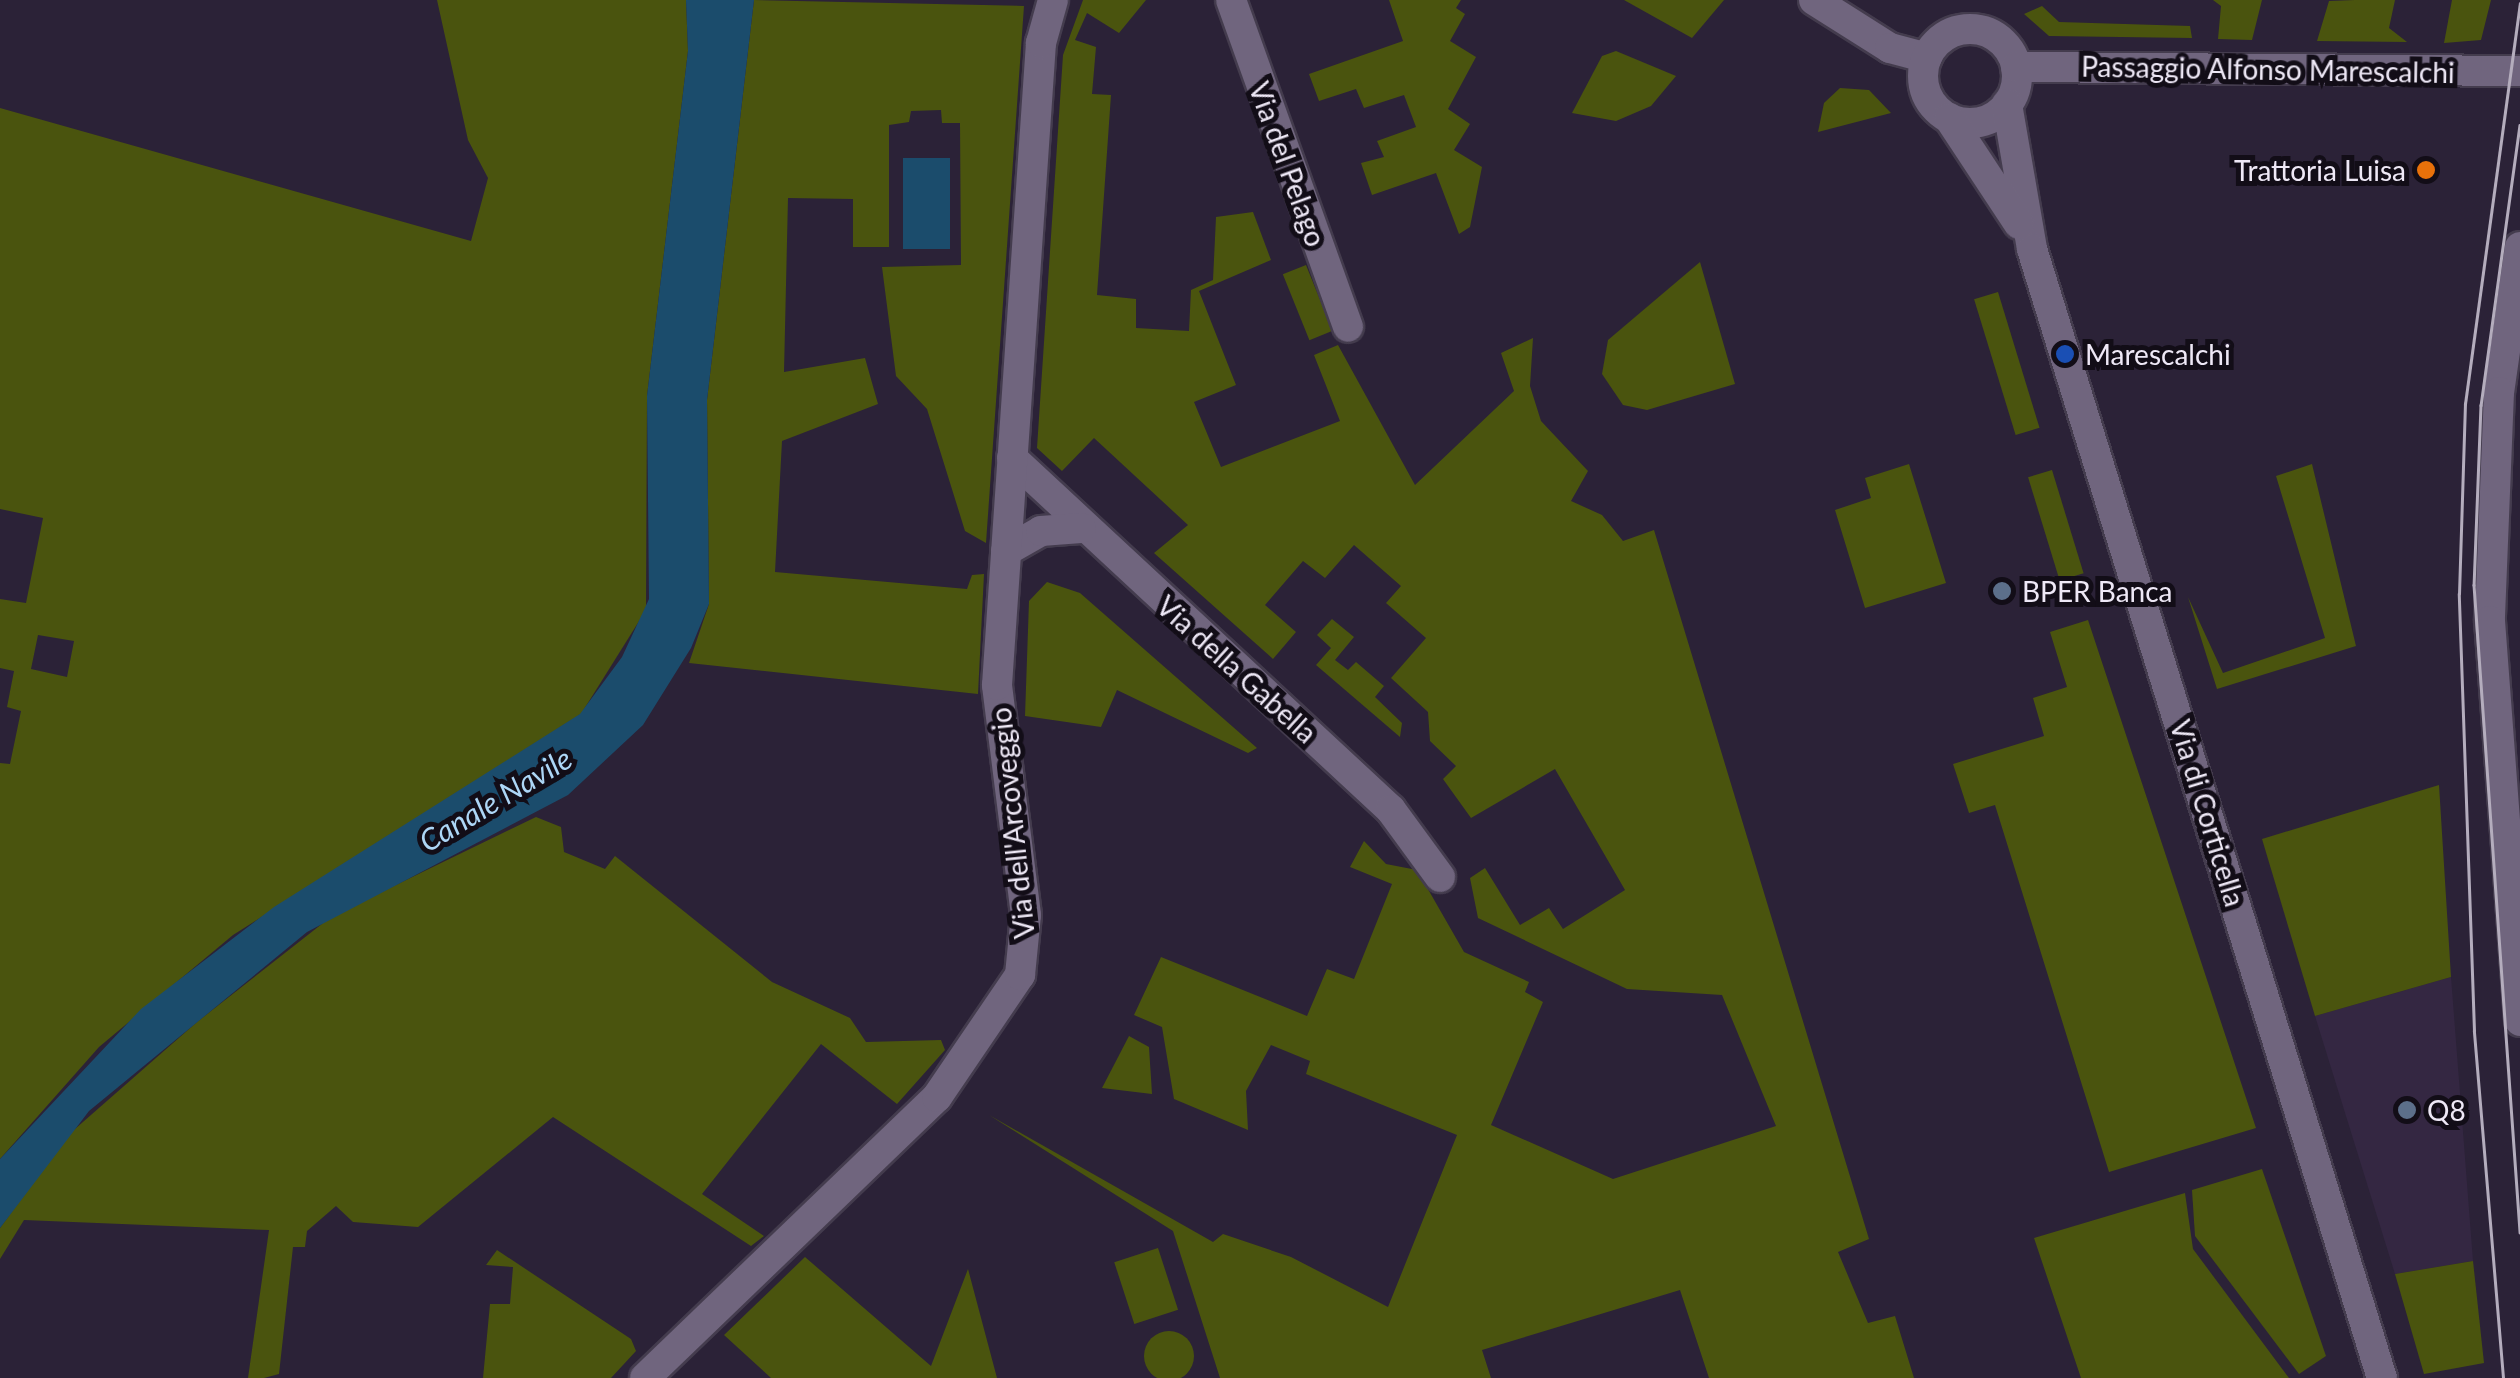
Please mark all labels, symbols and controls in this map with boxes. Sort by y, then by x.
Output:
street label: Passaggio Alfonso Marescalchi [2081,49,2455,89]
street label: Via del Pelago [1243,77,1333,251]
place label: Trattoria Luisa [2234,153,2406,187]
marker: Trattoria Luisa [2415,159,2437,181]
place label: Marescalchi [2085,337,2231,371]
marker: Marescalchi [2054,343,2076,365]
place label: BPER Banca [2022,574,2172,608]
marker: BPER Banca [1991,580,2013,602]
street label: Via della Gabella [1150,588,1324,750]
street label: Via dell'Arcoveggio [983,706,1041,940]
street label: Via di Corticella [2164,716,2252,910]
water label: Canale Navile [412,739,578,859]
place label: Q8 [2427,1093,2466,1127]
marker: Q8 [2396,1099,2418,1121]

